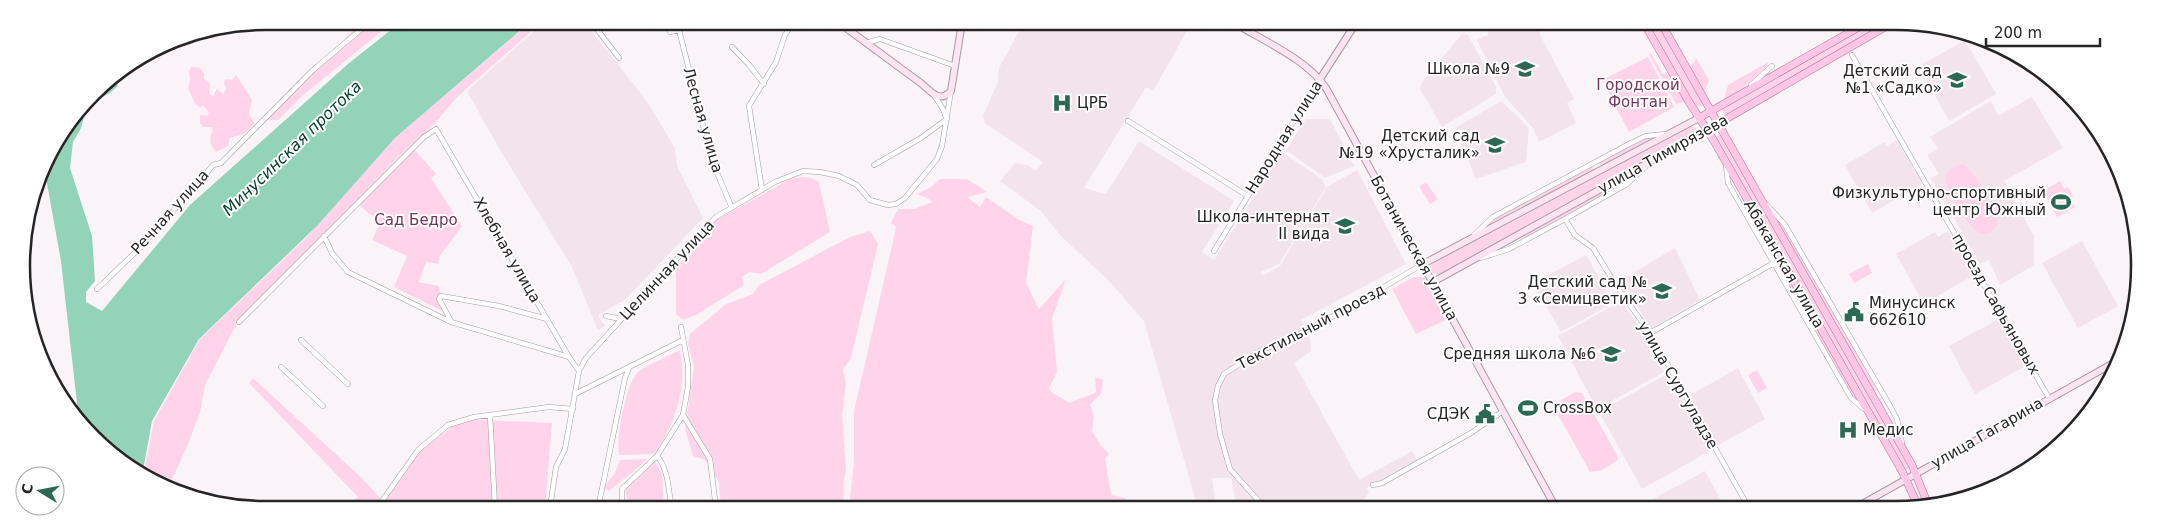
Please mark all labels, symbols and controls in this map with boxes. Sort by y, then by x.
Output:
scale bar [1986,15,2100,47]
text: 200 m [1994,24,2042,42]
school or university icon: Школа №9 [1514,58,1536,80]
place label: Школа №9 [1427,60,1510,78]
place label: Детский сад №1 «Cадко» [1843,62,1942,97]
street label: Лесная улица [679,65,727,175]
school or university icon: Детский сад №1 «Cадко» [1946,69,1968,91]
park label: Городской Фонтан [1596,76,1680,111]
water label: Минусинская протока [219,77,365,219]
street label: Народная улица [1242,77,1326,197]
hospital icon: ЦРБ [1051,92,1073,114]
place label: ЦРБ [1077,94,1108,112]
street label: улица Тимирязева [1595,111,1731,197]
place label: Детский сад №19 «Хрусталик» [1339,127,1480,162]
school or university icon: Детский сад №19 «Хрусталик» [1484,134,1506,156]
street label: Речная улица [127,166,213,258]
street label: Ботаническая улица [1367,172,1461,324]
place label: Физкультурно-спортивный центр Южный [1832,184,2046,219]
sports icon: Физкультурно-спортивный центр Южный [2050,191,2072,213]
street label: Хлебная улица [470,194,544,306]
street label: Абаканская улица [1740,197,1828,331]
place label: Школа-интернат II вида [1197,208,1330,243]
park label: Сад Бедро [374,211,458,229]
school or university icon: Школа-интернат II вида [1334,215,1356,237]
street label: Целинная улица [616,216,718,324]
street label: проезд Сафьяновых [1948,230,2044,378]
place label: Детский сад № 3 «Семицветик» [1518,273,1647,308]
street label: Текстильный проезд [1233,280,1388,374]
school or university icon: Детский сад № 3 «Семицветик» [1651,280,1673,302]
place label: Минусинск 662610 [1869,294,1955,329]
public building icon: Минусинск 662610 [1843,301,1865,323]
street label: улица Сургуладзе [1634,318,1722,452]
school or university icon: Средняя школа №6 [1600,343,1622,365]
place label: Средняя школа №6 [1443,345,1596,363]
street label: улица Гагарина [1928,394,2046,472]
sports icon: CrossBox [1517,397,1539,419]
place label: CrossBox [1543,399,1612,417]
public building icon: СДЭК [1474,403,1496,425]
place label: СДЭК [1427,405,1470,423]
hospital icon: Медис [1837,419,1859,441]
place label: Медис [1863,421,1914,439]
north arrow [15,466,65,516]
text: С [18,482,36,495]

